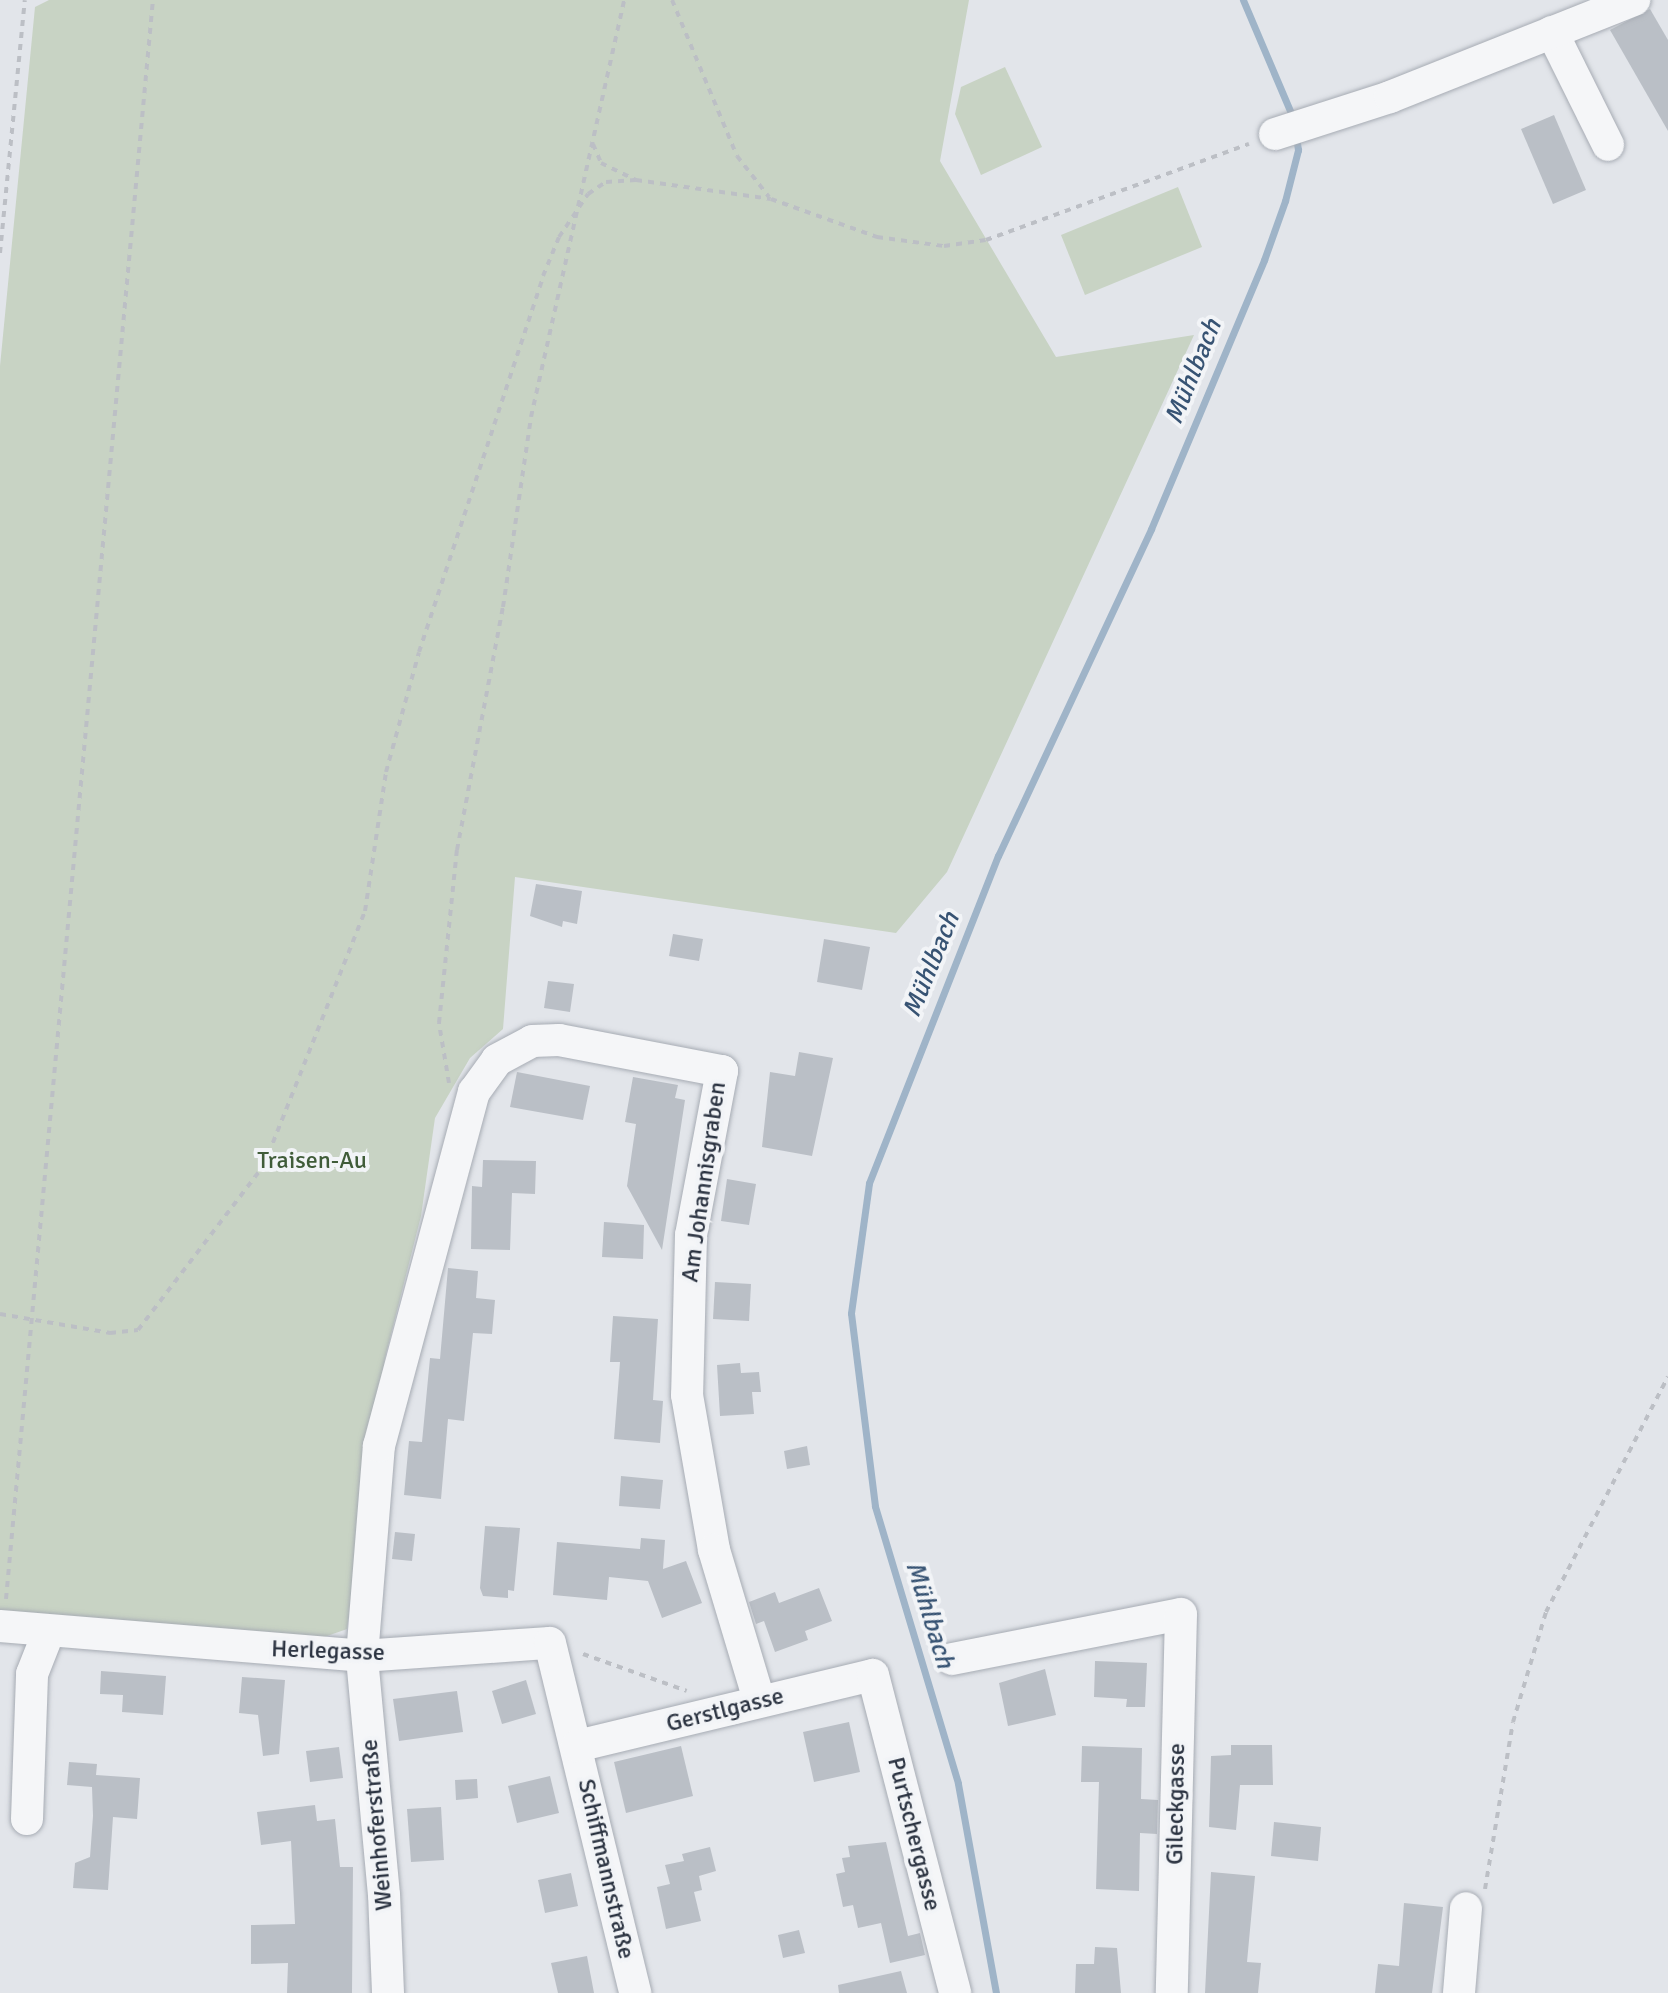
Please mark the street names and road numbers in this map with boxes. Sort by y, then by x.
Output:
street label: Am Johannisgraben [676,1080,732,1284]
street label: Herlegasse [271,1635,385,1667]
street label: Gerstlgasse [663,1682,787,1738]
street label: Weinhoferstraße [355,1738,399,1912]
street label: Gileckgasse [1161,1743,1191,1865]
street label: Purtschergasse [881,1754,947,1914]
street label: Schiffmannstraße [571,1776,641,1962]

